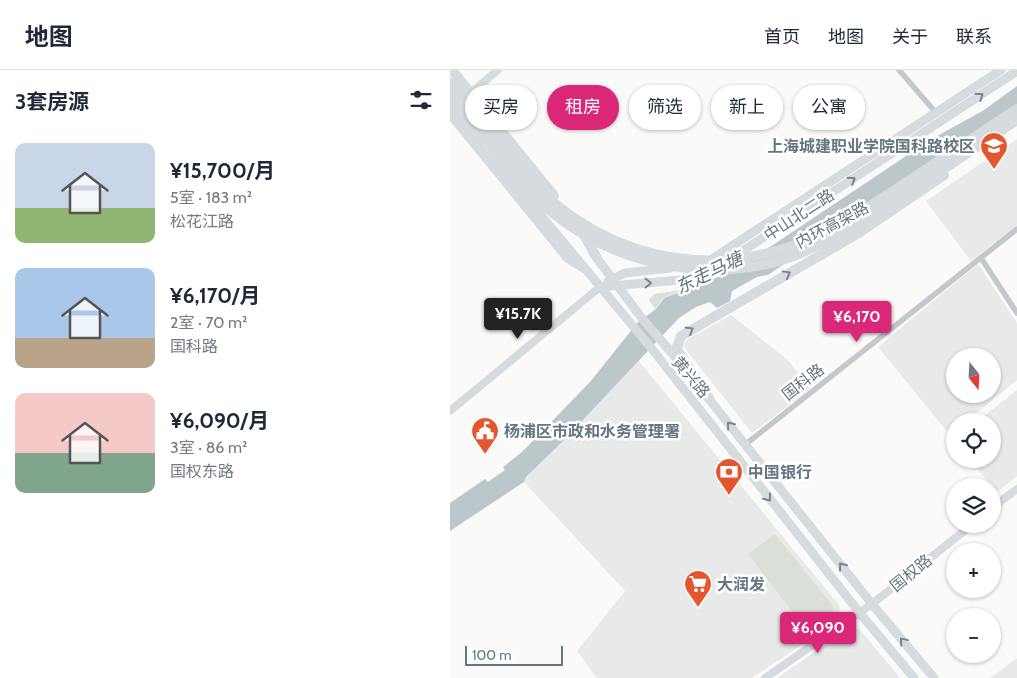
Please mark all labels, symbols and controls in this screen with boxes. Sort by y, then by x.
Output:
text: 地图 [25,22,73,51]
text: 首页 [764,26,800,48]
text: 地图 [828,26,864,48]
text: 关于 [892,26,928,48]
text: 联系 [956,26,992,48]
chip: 买房 [465,85,537,130]
chip: 租房 [547,85,619,130]
chip: 筛选 [629,85,701,130]
chip: 新上 [711,85,783,130]
chip: 公寓 [793,85,865,130]
icon: filters [407,86,435,114]
text: 3套房源 [15,89,89,114]
one-way arrow [974,93,984,102]
school or university icon: 上海城建职业学院国科路校区 [979,131,1009,170]
place label: 上海城建职业学院国科路校区 [767,137,975,156]
text: ¥15,700/月 [170,158,275,183]
icon: home [55,163,115,223]
one-way arrow [847,177,856,186]
street label: 中山北二路 [760,185,838,245]
text: 5室 · 183 m² [170,188,252,207]
street label: 内环高架路 [792,198,872,252]
text: 松花江路 [170,212,234,231]
water label: 东走马塘 [672,246,749,299]
one-way arrow [781,271,790,281]
one-way arrow [644,277,652,288]
text: ¥6,170/月 [170,283,260,308]
icon: home [55,288,115,348]
pin: ¥15.7K [477,298,559,340]
pin: ¥6,170 [816,300,898,343]
text: ¥15.7K [495,304,541,323]
text: ¥6,170 [833,307,881,326]
text: 2室 · 70 m² [170,313,247,332]
one-way arrow [685,326,694,336]
text: 国科路 [170,337,218,356]
north arrow [946,348,1001,402]
map controls [946,348,1001,663]
street label: 黄兴路 [668,353,714,401]
street label: 国科路 [778,360,828,404]
text: ¥6,090/月 [170,408,269,433]
icon: home [55,413,115,473]
button: locate [946,413,1001,468]
public building icon: 杨浦区市政和水务管理署 [470,416,500,455]
place label: 杨浦区市政和水务管理署 [504,422,680,441]
one-way arrow [727,422,735,431]
text: 3室 · 86 m² [170,438,247,457]
bank icon: 中国银行 [714,457,744,496]
text: 国权东路 [170,462,234,481]
place label: 中国银行 [748,463,812,482]
button: layers [946,478,1001,533]
one-way arrow [763,492,771,501]
button: + [946,543,1001,598]
street label: 国权路 [886,551,936,595]
one-way arrow [839,563,847,572]
supermarket icon: 大润发 [683,569,713,608]
place label: 大润发 [717,575,765,594]
button: − [946,608,1001,663]
pin: ¥6,090 [777,612,859,654]
text: ¥6,090 [791,618,845,637]
one-way arrow [900,638,909,647]
scale bar [465,643,562,666]
text: 100 m [472,646,512,664]

